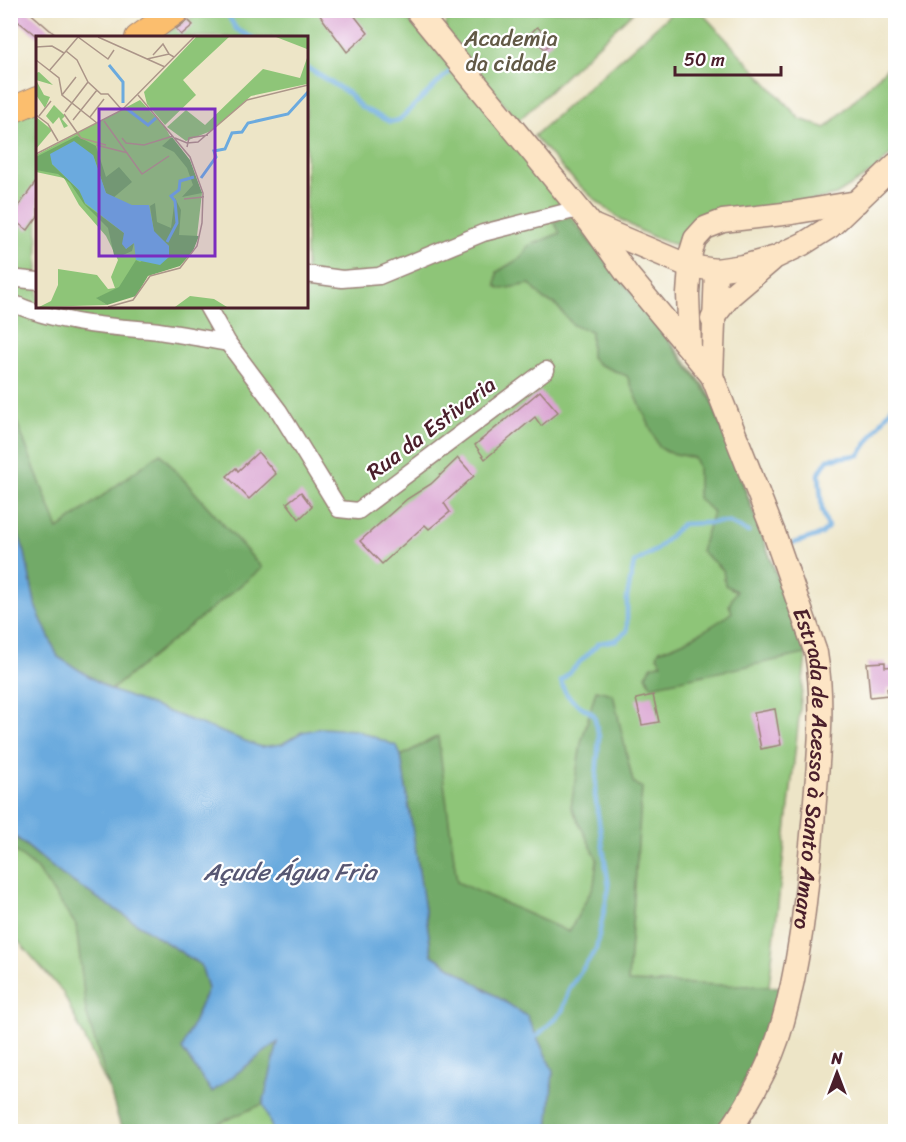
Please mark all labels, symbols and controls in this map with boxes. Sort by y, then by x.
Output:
park label: Academia da cidade [463,19,558,83]
inset map [36,36,308,308]
scale bar [675,39,782,77]
text: 50 m [684,44,725,76]
street label: Rua da Estivaria [357,366,505,490]
street label: Estrada de Acesso à Santo Amaro [782,602,840,932]
water label: Açude Água Fria [203,851,378,893]
north arrow [807,1043,867,1103]
text: N [830,1044,843,1073]

